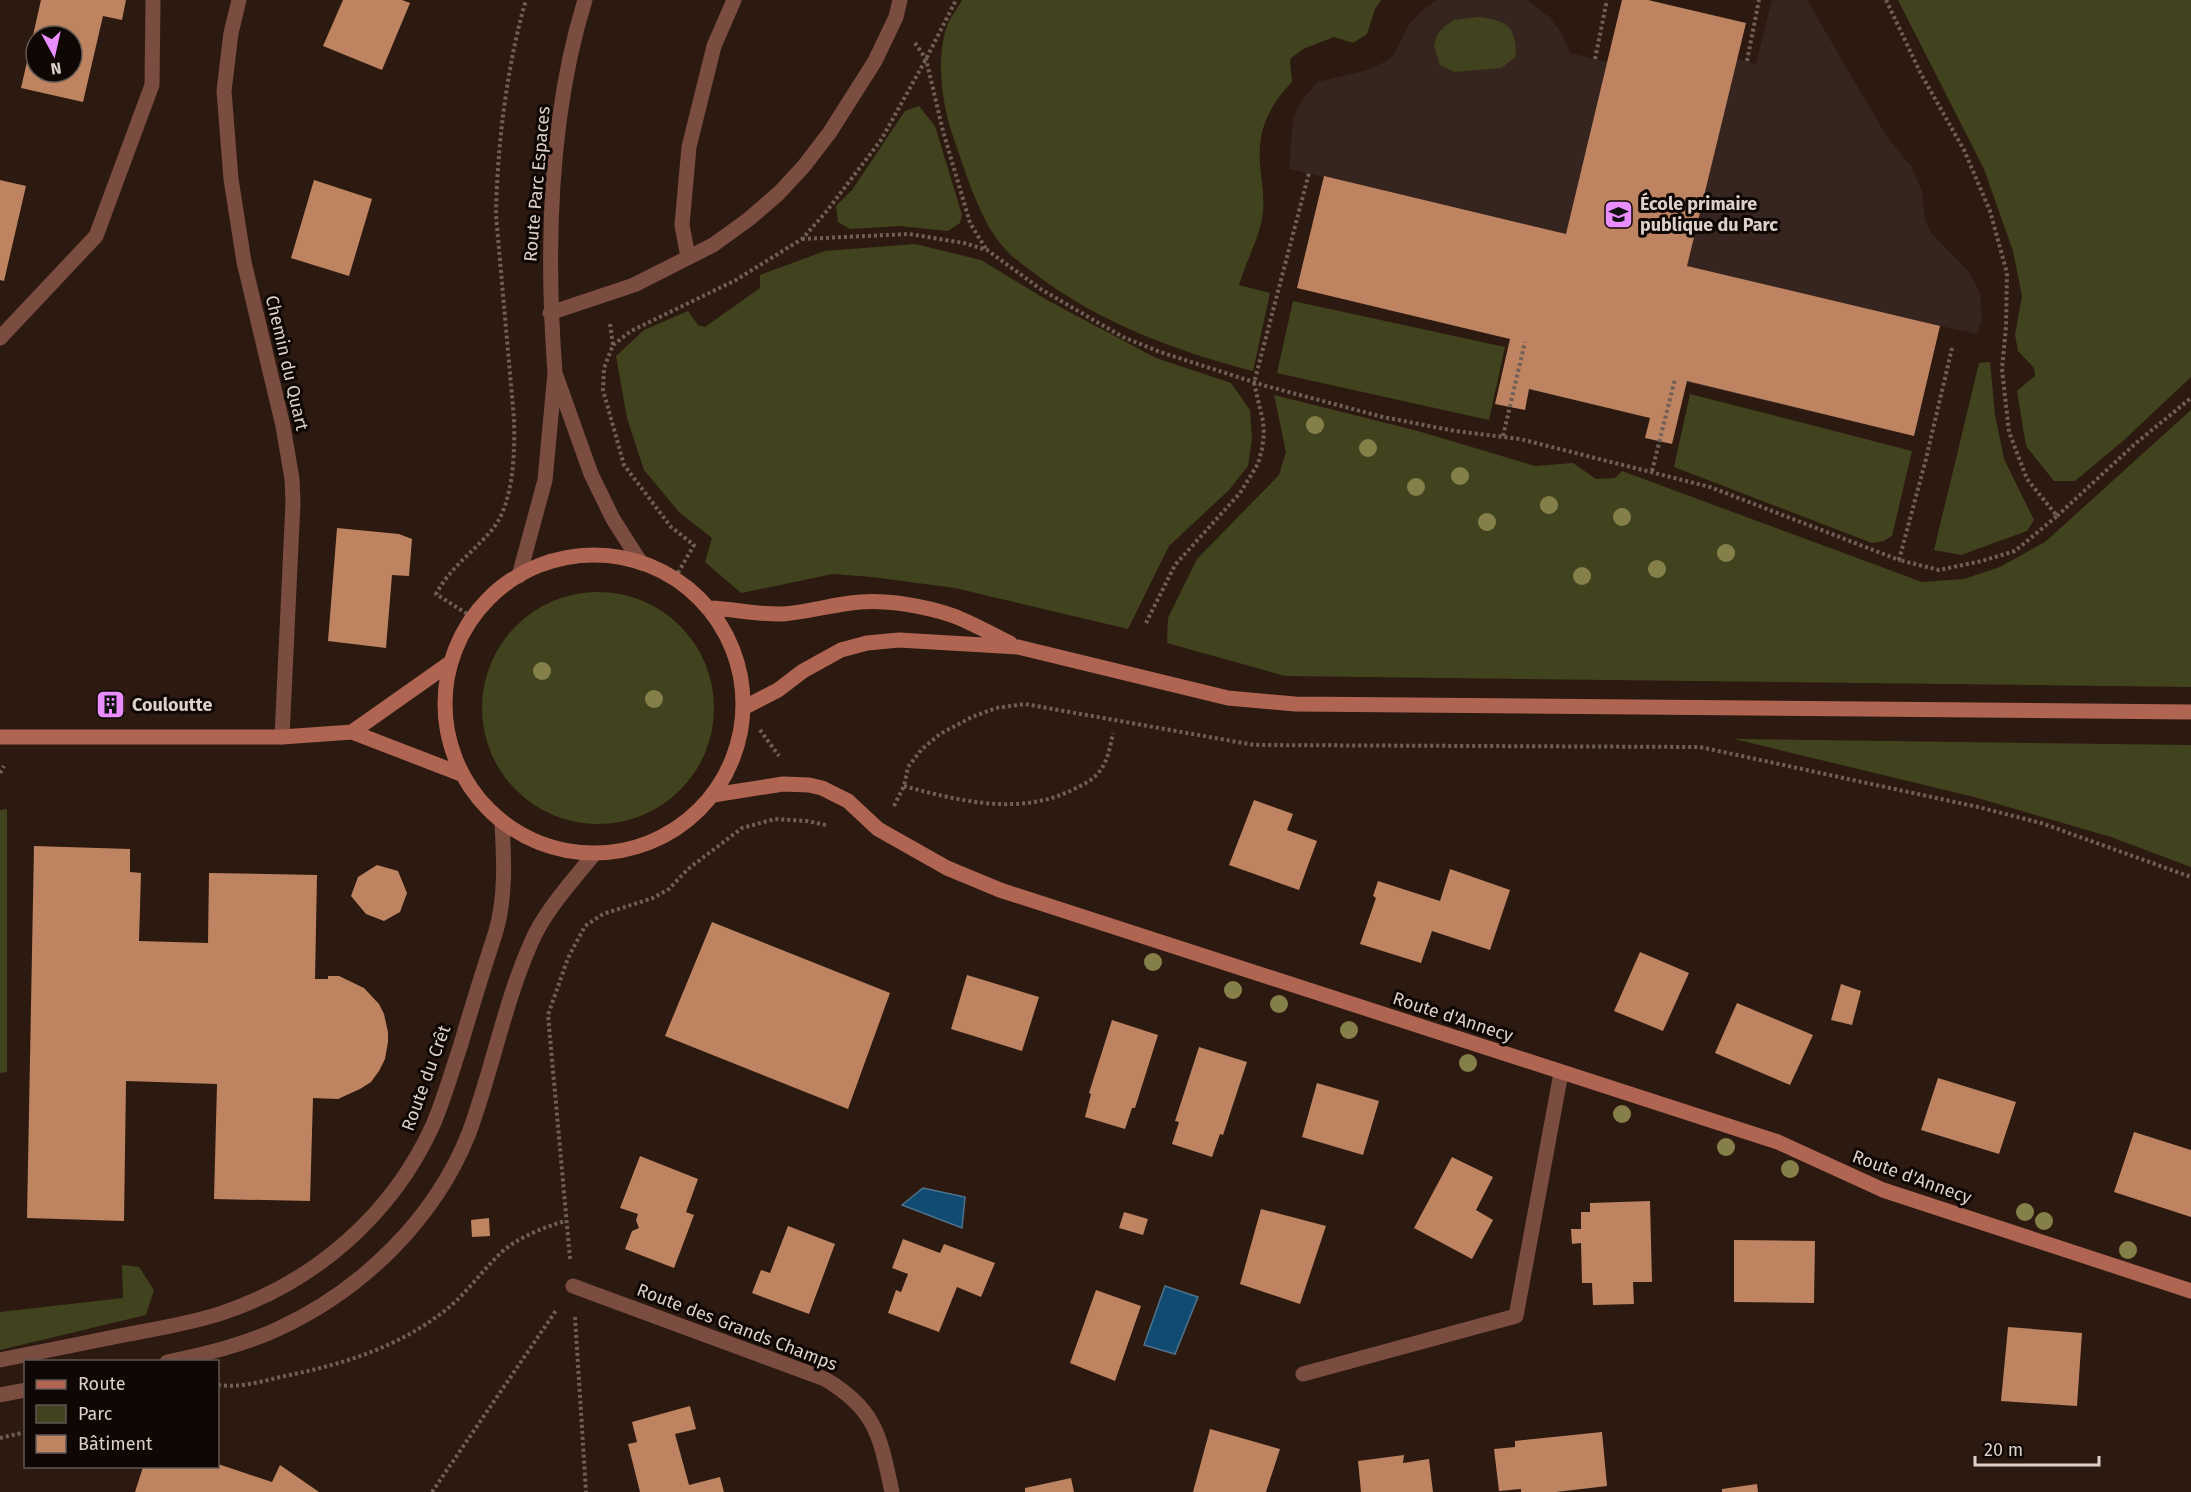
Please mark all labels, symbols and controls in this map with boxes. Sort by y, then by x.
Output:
north arrow [24,24,84,84]
text: N [49,58,63,79]
street label: Route Parc Espaces [519,105,555,263]
place label: École primaire publique du Parc [1640,192,1778,236]
school or university icon: École primaire publique du Parc [1603,198,1635,230]
street label: Chemin du Quart [261,293,313,433]
building icon: Couloutte [95,689,127,721]
place label: Couloutte [132,694,212,716]
street label: Route d'Annecy [1390,987,1516,1047]
street label: Route du Crêt [397,1022,455,1134]
street label: Route d'Annecy [1849,1145,1975,1209]
street label: Route des Grands Champs [634,1279,840,1375]
legend [24,1360,219,1468]
text: Route [78,1373,126,1395]
text: Parc [78,1403,113,1425]
scale bar [1975,1429,2100,1467]
text: Bâtiment [78,1433,153,1455]
text: 20 m [1984,1439,2023,1461]

